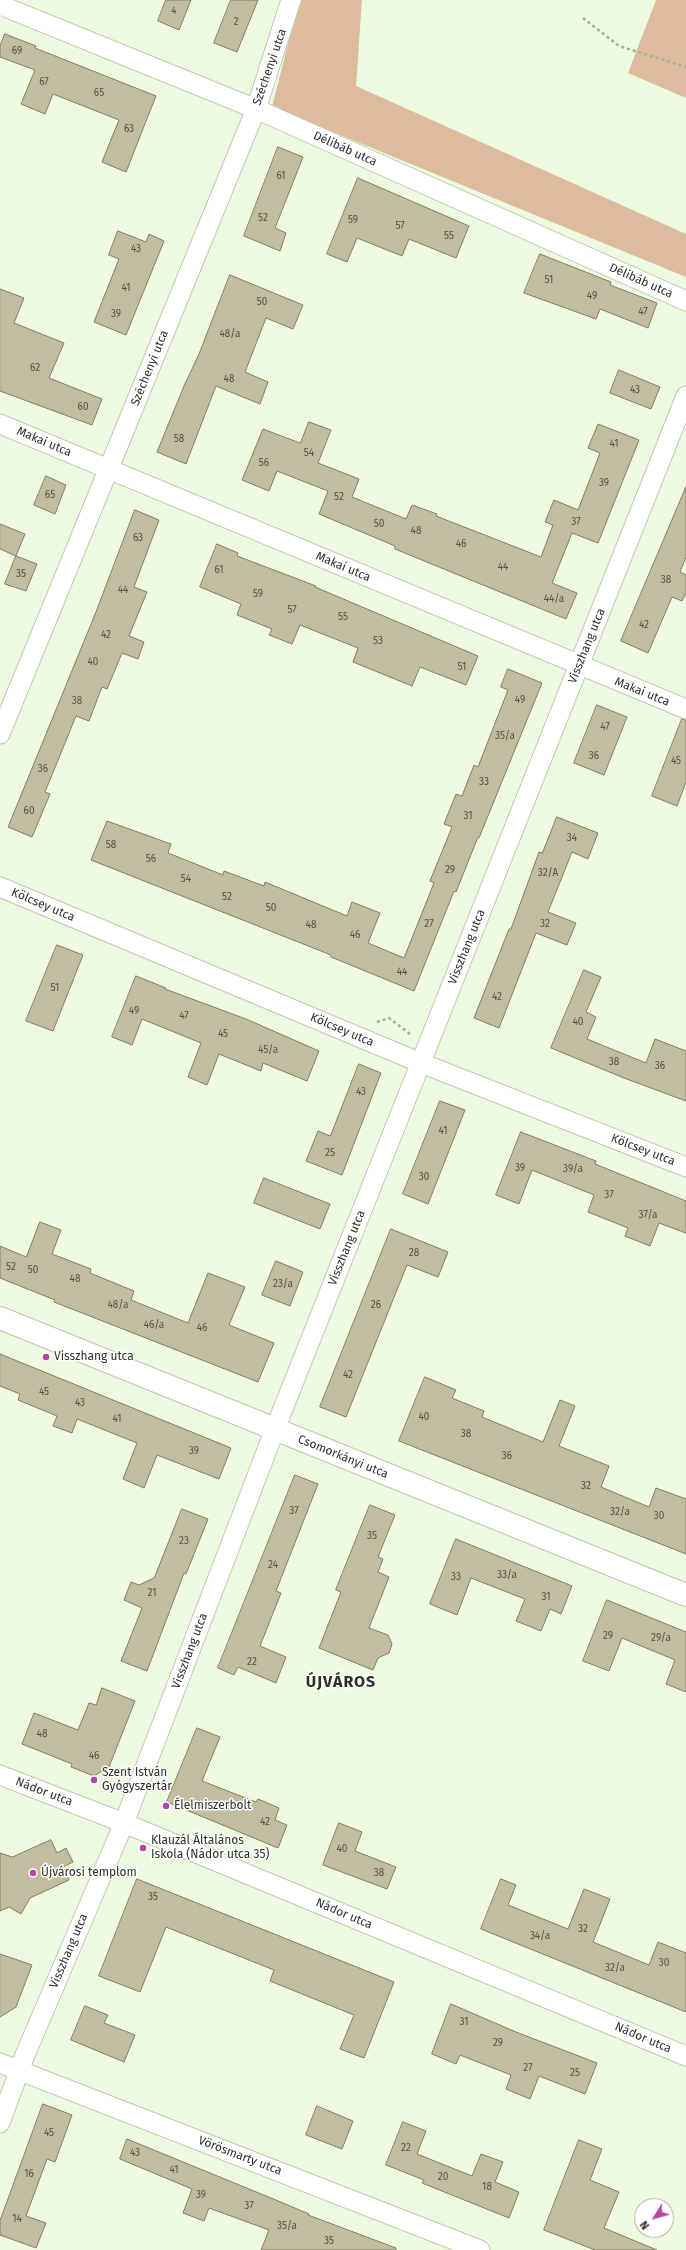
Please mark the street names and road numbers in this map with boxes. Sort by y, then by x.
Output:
street label: Széchenyi utca [250,27,290,107]
street label: Délibáb utca [311,129,379,169]
street label: Délibáb utca [607,261,675,301]
street label: Széchenyi utca [128,328,172,408]
street label: Makai utca [14,424,74,460]
street label: Makai utca [313,549,373,585]
street label: Visszhang utca [565,606,609,686]
street label: Makai utca [612,674,672,710]
street label: Kölcsey utca [9,885,77,925]
street label: Visszhang utca [445,907,489,987]
street label: Kölcsey utca [308,1010,376,1050]
street label: Kölcsey utca [609,1131,677,1169]
street label: Visszhang utca [325,1208,369,1288]
street label: Csomorkányi utca [296,1432,390,1482]
street label: Visszhang utca [169,1611,211,1691]
street label: Nádor utca [13,1775,75,1809]
street label: Nádor utca [314,1896,374,1932]
street label: Visszhang utca [47,1912,91,1990]
street label: Nádor utca [613,2020,673,2056]
street label: Vörösmarty utca [196,2133,284,2179]

